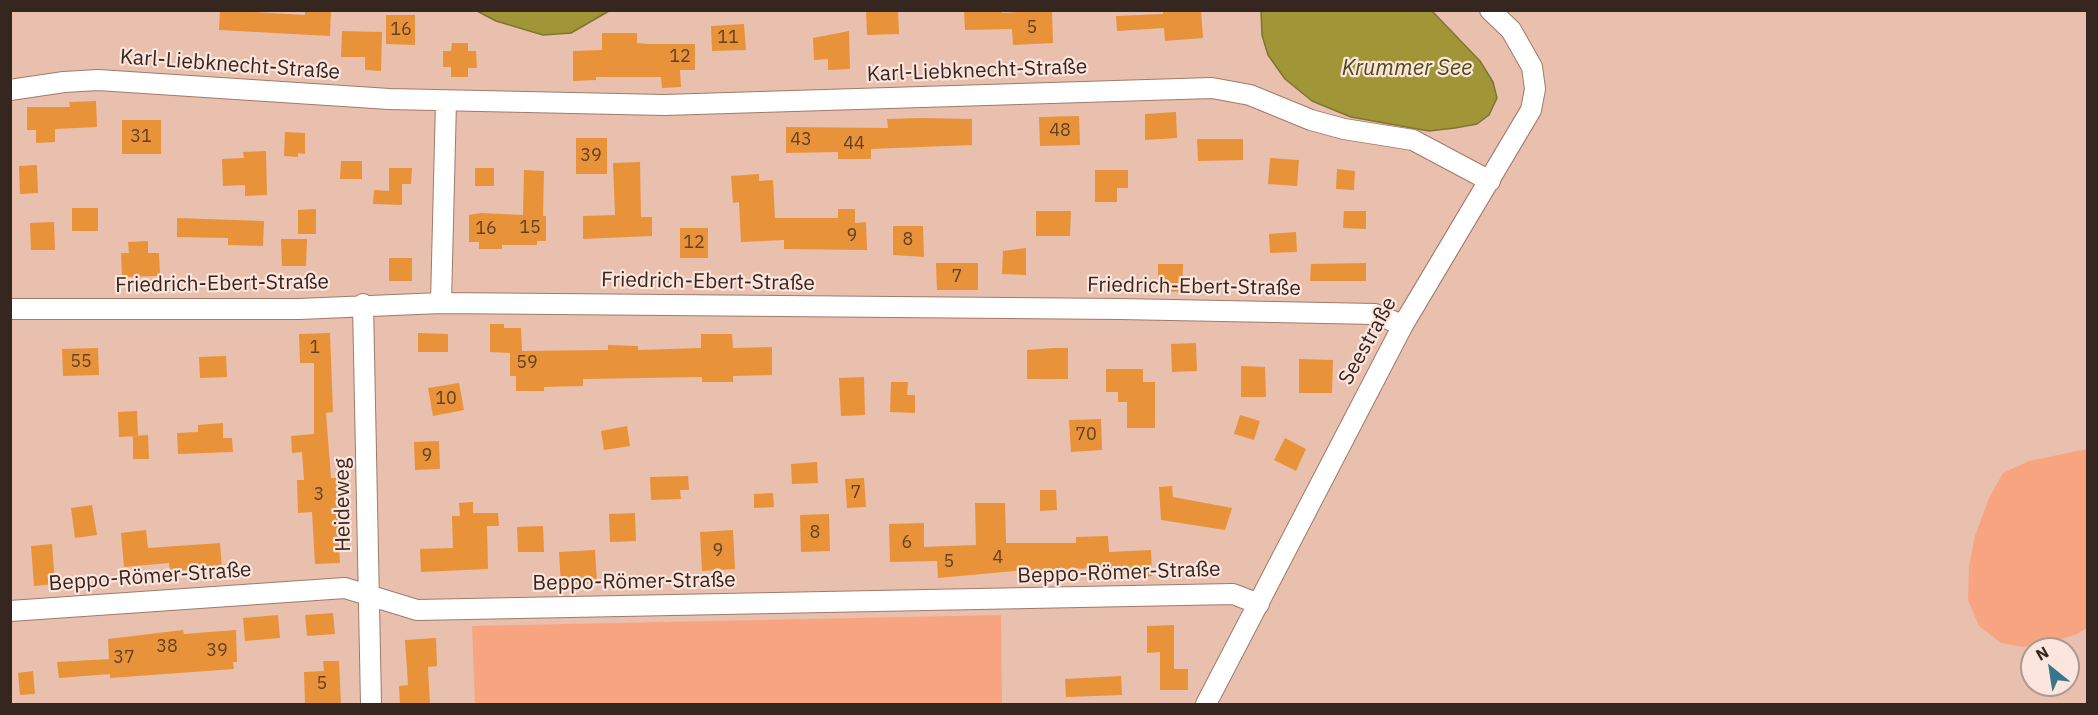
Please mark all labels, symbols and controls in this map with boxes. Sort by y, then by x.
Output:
house number: 5 [1027,17,1037,39]
house number: 16 [390,19,412,41]
house number: 11 [717,27,739,49]
street label: Karl-Liebknecht-Straße [119,45,341,85]
house number: 12 [669,46,691,68]
street label: Karl-Liebknecht-Straße [866,55,1088,87]
water label: Krummer See [1342,56,1472,82]
house number: 48 [1049,120,1071,142]
house number: 31 [130,126,152,148]
house number: 43 [790,129,812,151]
house number: 44 [843,133,865,155]
house number: 39 [580,145,602,167]
house number: 15 [519,217,541,239]
house number: 16 [475,218,497,240]
house number: 9 [847,225,857,247]
house number: 8 [903,229,913,251]
house number: 12 [683,232,705,254]
house number: 7 [952,266,962,288]
street label: Friedrich-Ebert-Straße [601,268,815,296]
street label: Friedrich-Ebert-Straße [115,270,329,298]
street label: Friedrich-Ebert-Straße [1087,273,1301,301]
street label: Seestraße [1334,293,1402,389]
house number: 1 [310,337,320,359]
house number: 55 [70,351,92,373]
house number: 59 [516,352,538,374]
house number: 10 [435,388,457,410]
house number: 70 [1075,424,1097,446]
house number: 9 [422,445,432,467]
street label: Heideweg [330,458,356,552]
house number: 7 [851,482,861,504]
house number: 3 [314,484,324,506]
house number: 8 [810,522,820,544]
house number: 6 [902,532,912,554]
house number: 9 [713,540,723,562]
house number: 4 [993,547,1003,569]
house number: 5 [944,551,954,573]
street label: Beppo-Römer-Straße [48,557,252,597]
street label: Beppo-Römer-Straße [1017,557,1221,589]
street label: Beppo-Römer-Straße [532,568,736,596]
house number: 38 [156,636,178,658]
north arrow [2020,637,2080,697]
house number: 39 [206,640,228,662]
text: N [2032,642,2052,665]
house number: 37 [113,647,135,669]
house number: 5 [317,673,327,695]

